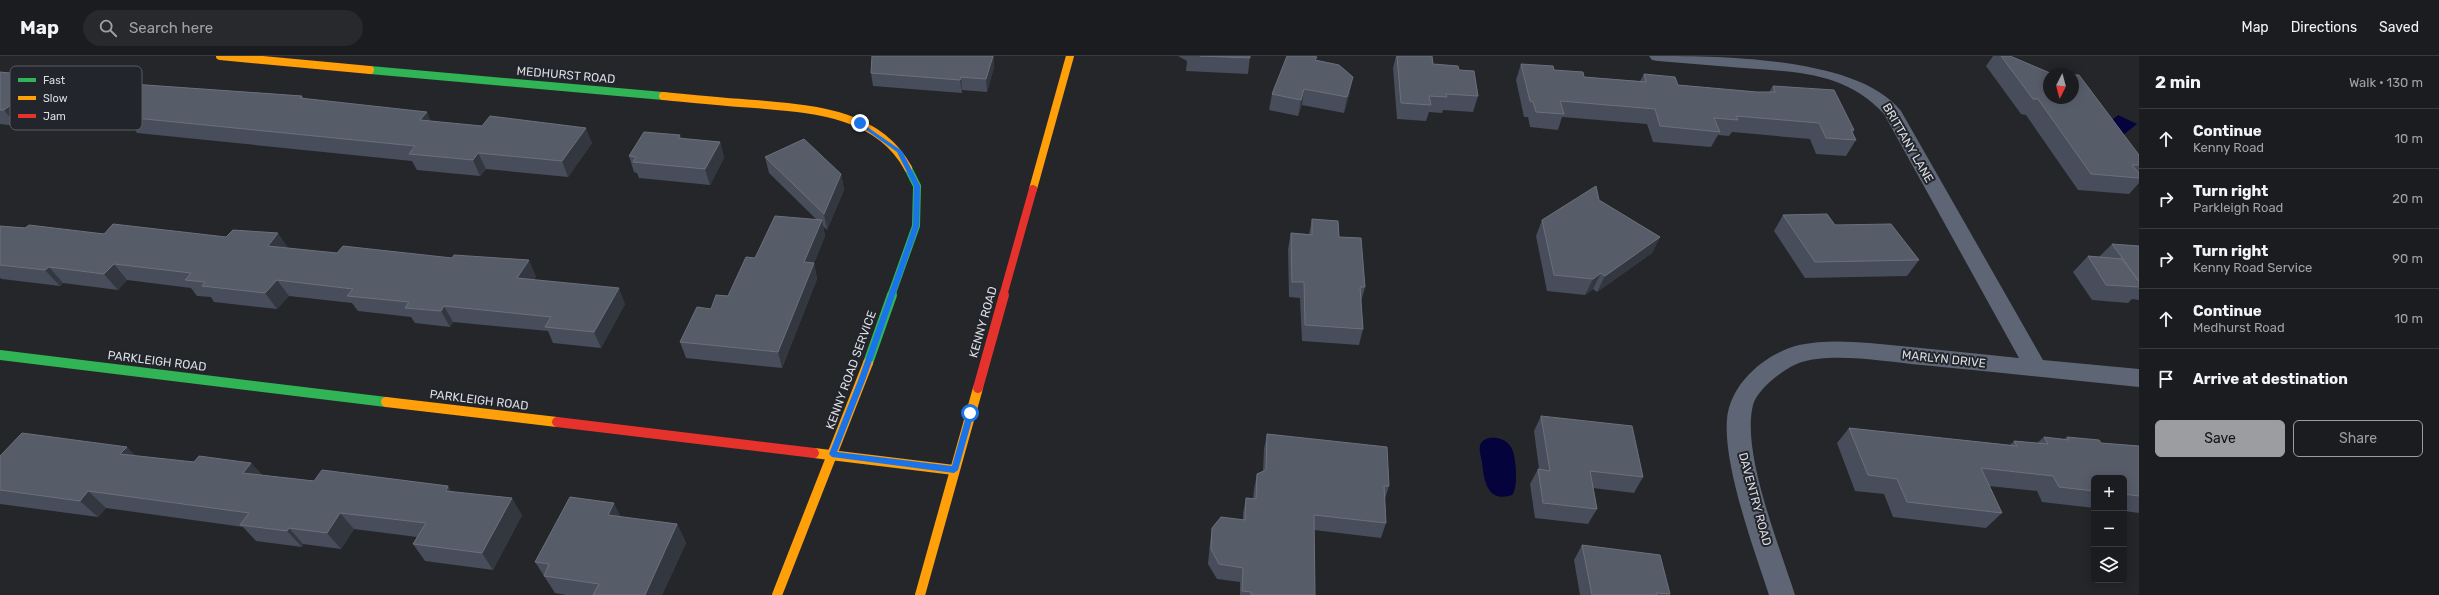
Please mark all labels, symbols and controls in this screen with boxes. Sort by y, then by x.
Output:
search box [83,10,363,46]
text: Map [20,16,59,39]
icon: search [97,17,119,39]
text: Search here [129,19,213,37]
text: Map [2242,19,2269,36]
text: Directions [2291,19,2357,36]
text: Saved [2379,19,2419,36]
street label: MEDHURST ROAD [516,64,616,86]
legend [10,66,142,130]
north arrow [2043,68,2079,104]
text: 2 min [2155,72,2201,92]
text: Fast [43,74,66,87]
text: Walk · 130 m [2349,75,2423,90]
text: Slow [43,92,68,105]
street label: BRITTANY LANE [1880,101,1936,185]
text: Jam [43,110,66,123]
route end [851,114,869,132]
text: Continue [2193,122,2262,140]
icon: ahead [2155,128,2177,150]
text: 10 m [2394,131,2423,146]
text: Kenny Road [2193,140,2264,155]
text: Turn right [2193,182,2268,200]
icon: right [2155,188,2177,210]
text: 20 m [2392,191,2423,206]
text: Parkleigh Road [2193,200,2283,215]
text: Turn right [2193,242,2268,260]
icon: right [2155,248,2177,270]
text: 90 m [2392,251,2423,266]
text: Kenny Road Service [2193,260,2312,275]
street label: KENNY ROAD [966,285,1000,359]
text: Continue [2193,302,2262,320]
icon: ahead [2155,308,2177,330]
street label: KENNY ROAD SERVICE [823,309,879,431]
text: 10 m [2394,311,2423,326]
text: Medhurst Road [2193,320,2285,335]
street label: PARKLEIGH ROAD [107,348,207,374]
street label: MARLYN DRIVE [1901,348,1987,370]
icon: arrive [2155,368,2177,390]
text: Arrive at destination [2193,370,2348,388]
street label: PARKLEIGH ROAD [429,387,529,413]
route start [961,404,979,422]
button: Save [2155,420,2285,457]
button: Share [2293,420,2423,457]
street label: DAVENTRY ROAD [1736,451,1774,547]
map controls [2091,475,2127,583]
button: + [2091,475,2127,511]
button: − [2091,511,2127,547]
button: layers [2091,547,2127,583]

